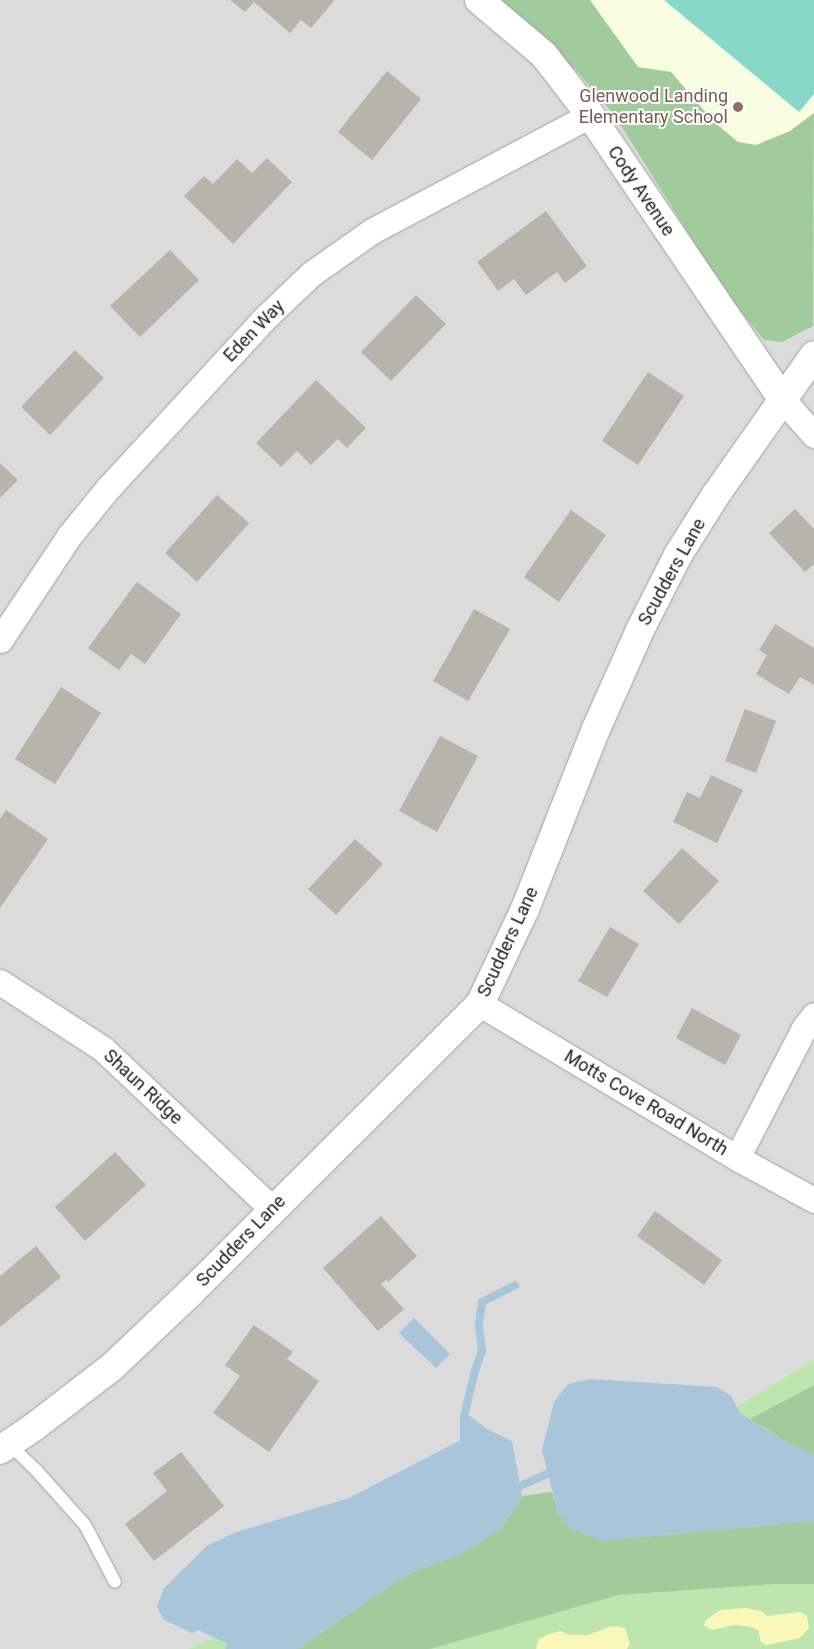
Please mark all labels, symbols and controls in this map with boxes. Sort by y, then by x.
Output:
place label: Glenwood Landing Elementary School [579,86,728,128]
marker: Glenwood Landing Elementary School [732,101,744,113]
street label: Cody Avenue [603,142,679,240]
street label: Eden Way [219,295,289,367]
street label: Scudders Lane [634,515,710,629]
street label: Scudders Lane [473,884,543,1000]
street label: Shaun Ridge [99,1045,187,1129]
street label: Motts Cove Road North [560,1046,732,1160]
street label: Scudders Lane [192,1191,290,1291]

